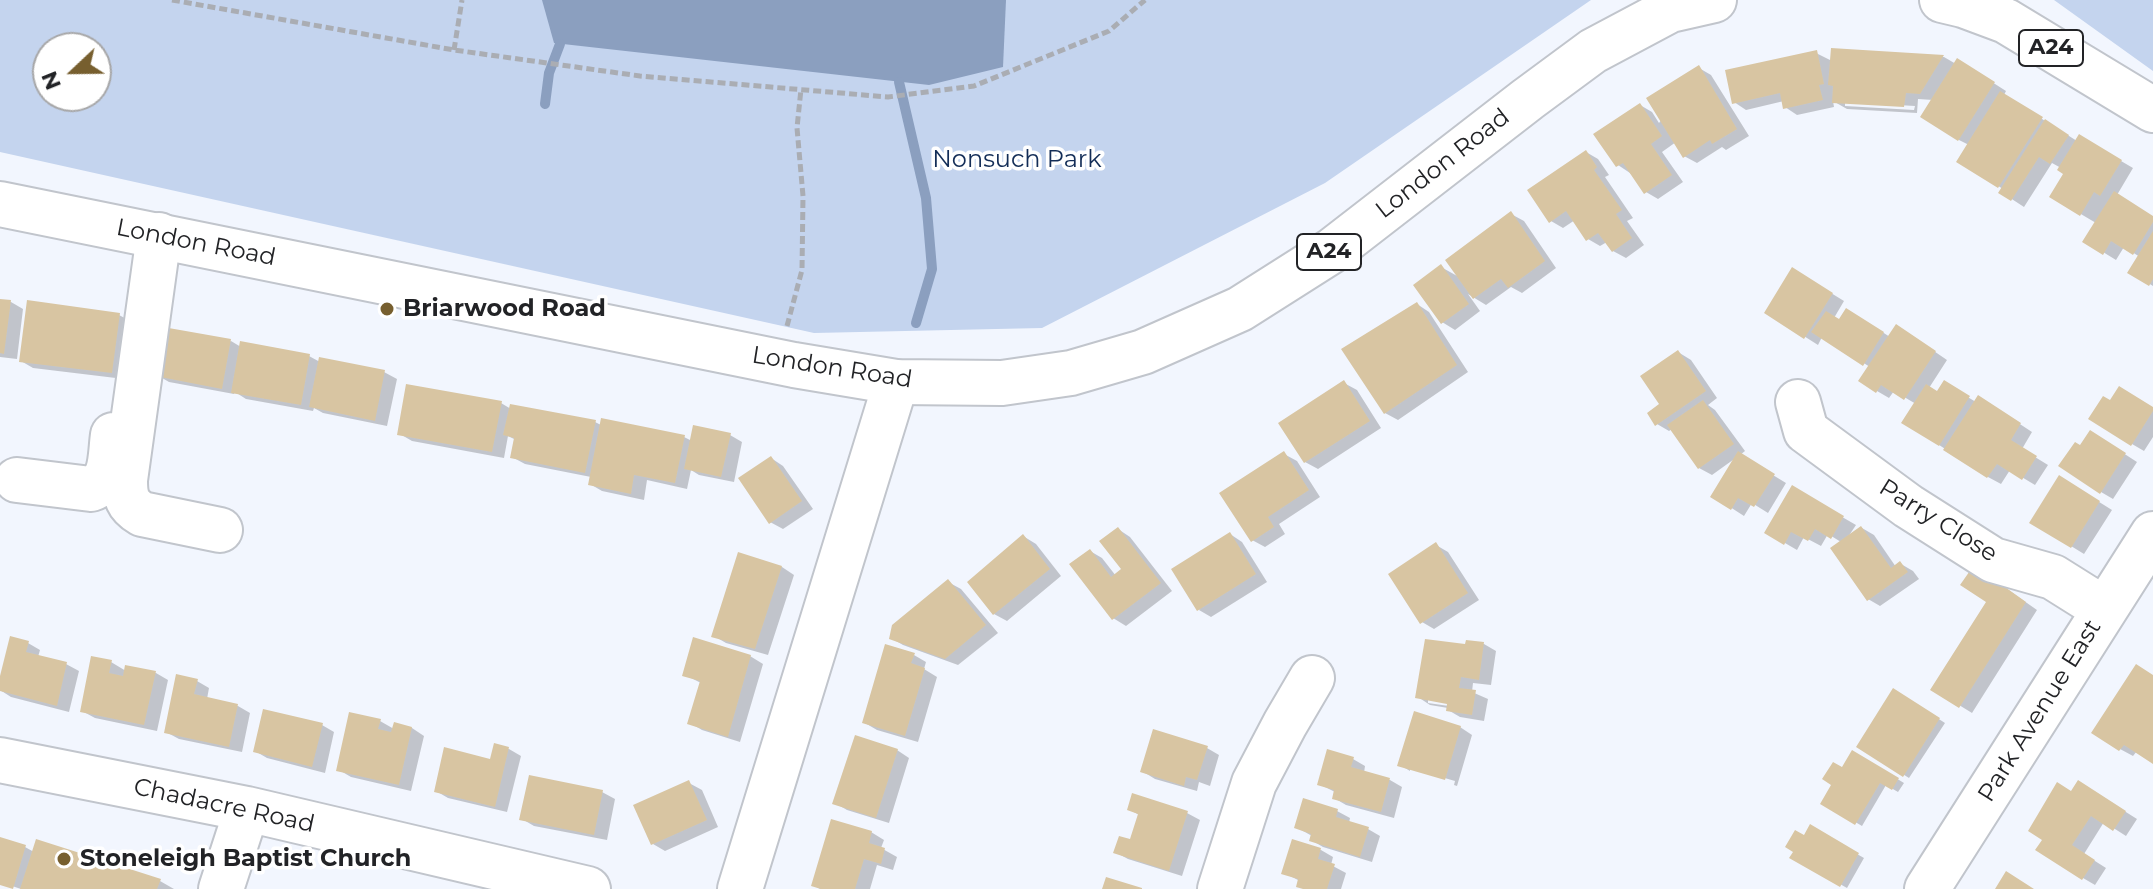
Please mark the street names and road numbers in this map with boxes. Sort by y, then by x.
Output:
road number: A24 [2019,30,2083,66]
street label: London Road [1370,103,1516,225]
street label: London Road [114,213,278,273]
road number: A24 [1297,234,1361,270]
street label: London Road [750,341,914,395]
street label: Parry Close [1874,473,2002,569]
street label: Park Avenue East [1972,615,2108,807]
street label: Chadacre Road [131,773,317,839]

